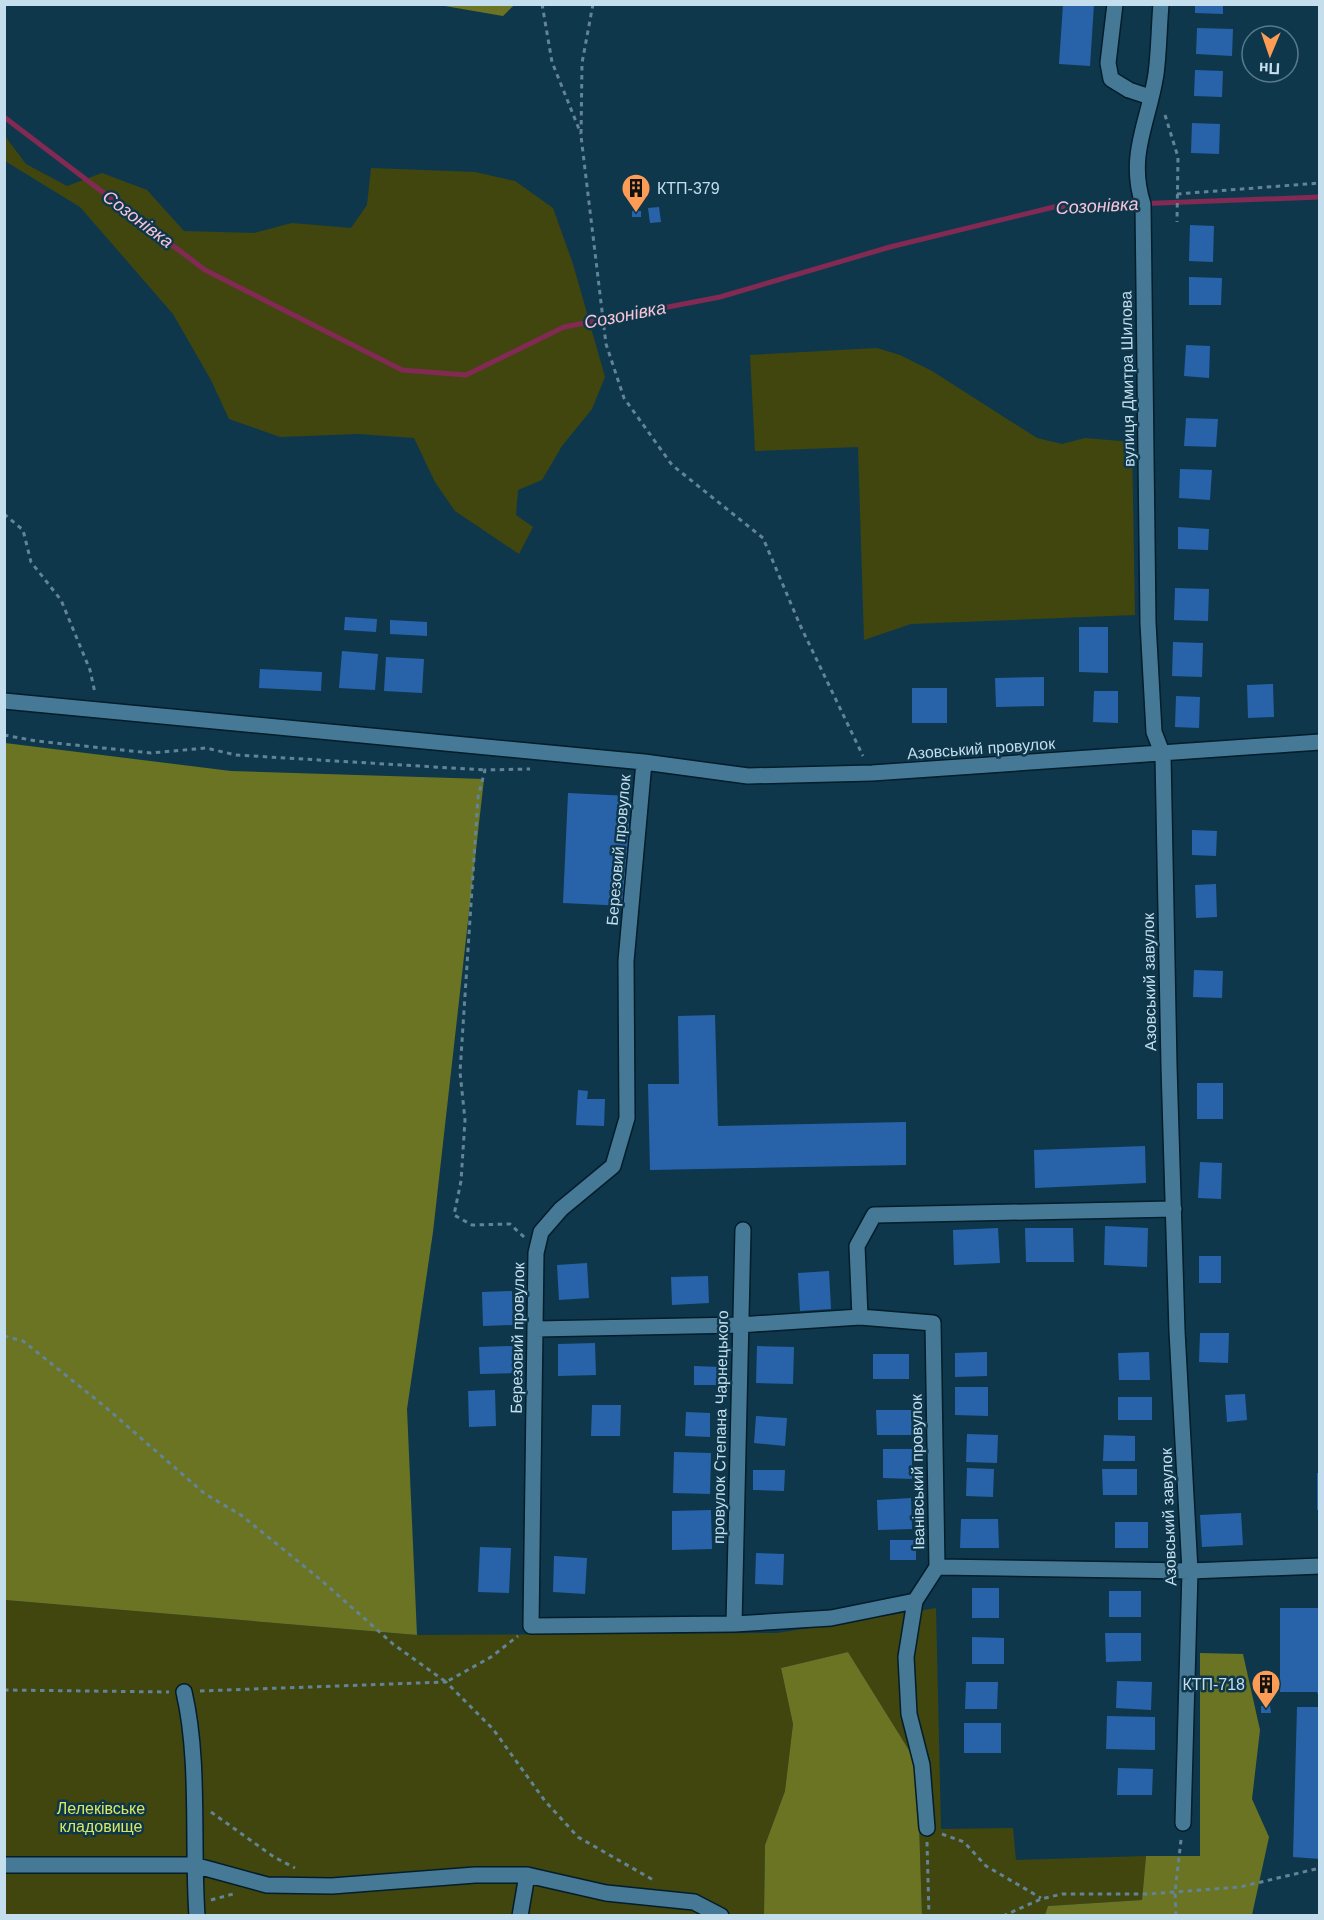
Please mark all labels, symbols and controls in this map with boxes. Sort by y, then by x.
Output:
north arrow [1240,24,1300,84]
text: Пн [1259,60,1280,77]
building icon: КТП-379 [620,172,652,214]
place label: КТП-379 [657,180,720,197]
water label: Созонівка [99,186,177,252]
water label: Созонівка [1055,194,1139,218]
street label: вулиця Дмитра Шилова [1117,291,1138,467]
water label: Созонівка [582,297,668,333]
street label: Азовський провулок [906,735,1057,762]
street label: Березовий провулок [603,773,634,926]
street label: Азовський завулок [1140,912,1159,1051]
street label: Березовий провулок [508,1261,527,1414]
street label: провулок Степана Чарнецького [710,1310,731,1544]
street label: Іванівський провулок [908,1393,927,1550]
street label: Азовський завулок [1158,1447,1179,1586]
building icon: КТП-718 [1250,1668,1282,1710]
place label: КТП-718 [1182,1676,1245,1693]
park label: Лелеківське кладовище [57,1800,145,1835]

